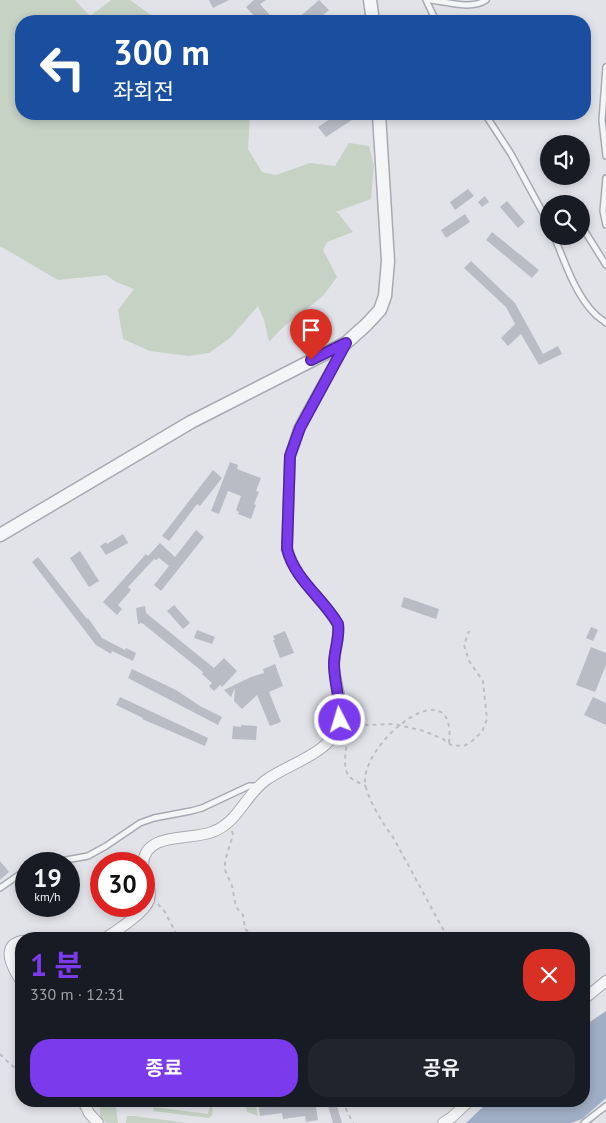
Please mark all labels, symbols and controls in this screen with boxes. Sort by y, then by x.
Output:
text: 300 m [113,29,210,75]
icon: left [30,35,95,100]
text: 좌회전 [113,77,174,105]
map controls [540,135,590,245]
button: sound [540,135,590,185]
button: search [540,195,590,245]
pin [290,309,332,360]
icon: arrive [297,316,325,344]
position arrow [313,693,365,745]
speed limit sign: 30 [90,852,155,917]
text: 19 [33,862,62,894]
text: km/h [34,889,61,904]
text: 1 분 [30,945,82,984]
button: close [523,949,575,1001]
text: 330 m · 12:31 [30,984,125,1004]
button: 종료 [30,1039,298,1097]
button: 공유 [308,1039,575,1097]

